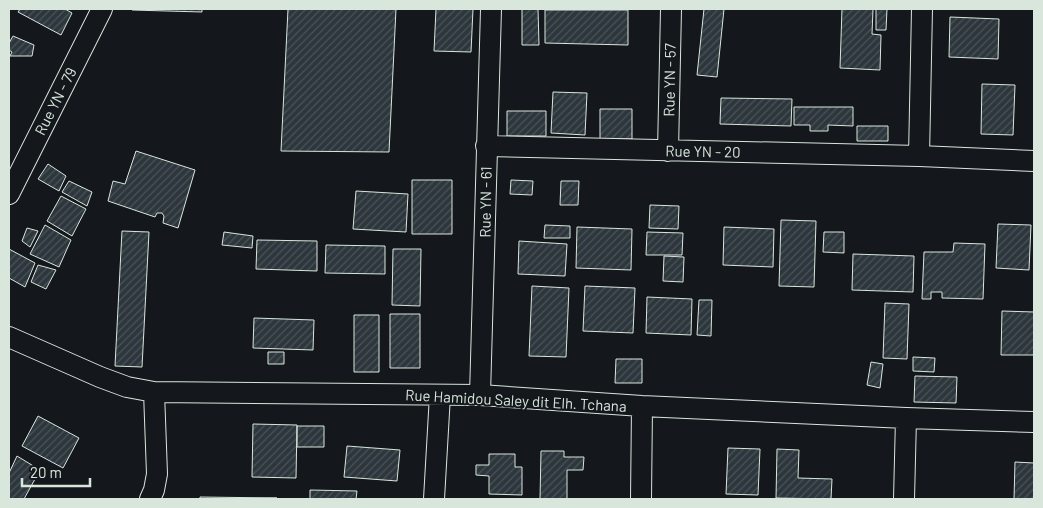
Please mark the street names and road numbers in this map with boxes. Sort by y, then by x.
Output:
street label: Rue YN - 57 [659,43,679,117]
street label: Rue YN - 79 [30,64,80,138]
street label: Rue YN - 20 [665,141,741,161]
street label: Rue YN - 61 [475,166,495,238]
street label: Rue Hamidou Saley dit Elh. Tchana [405,385,627,415]

